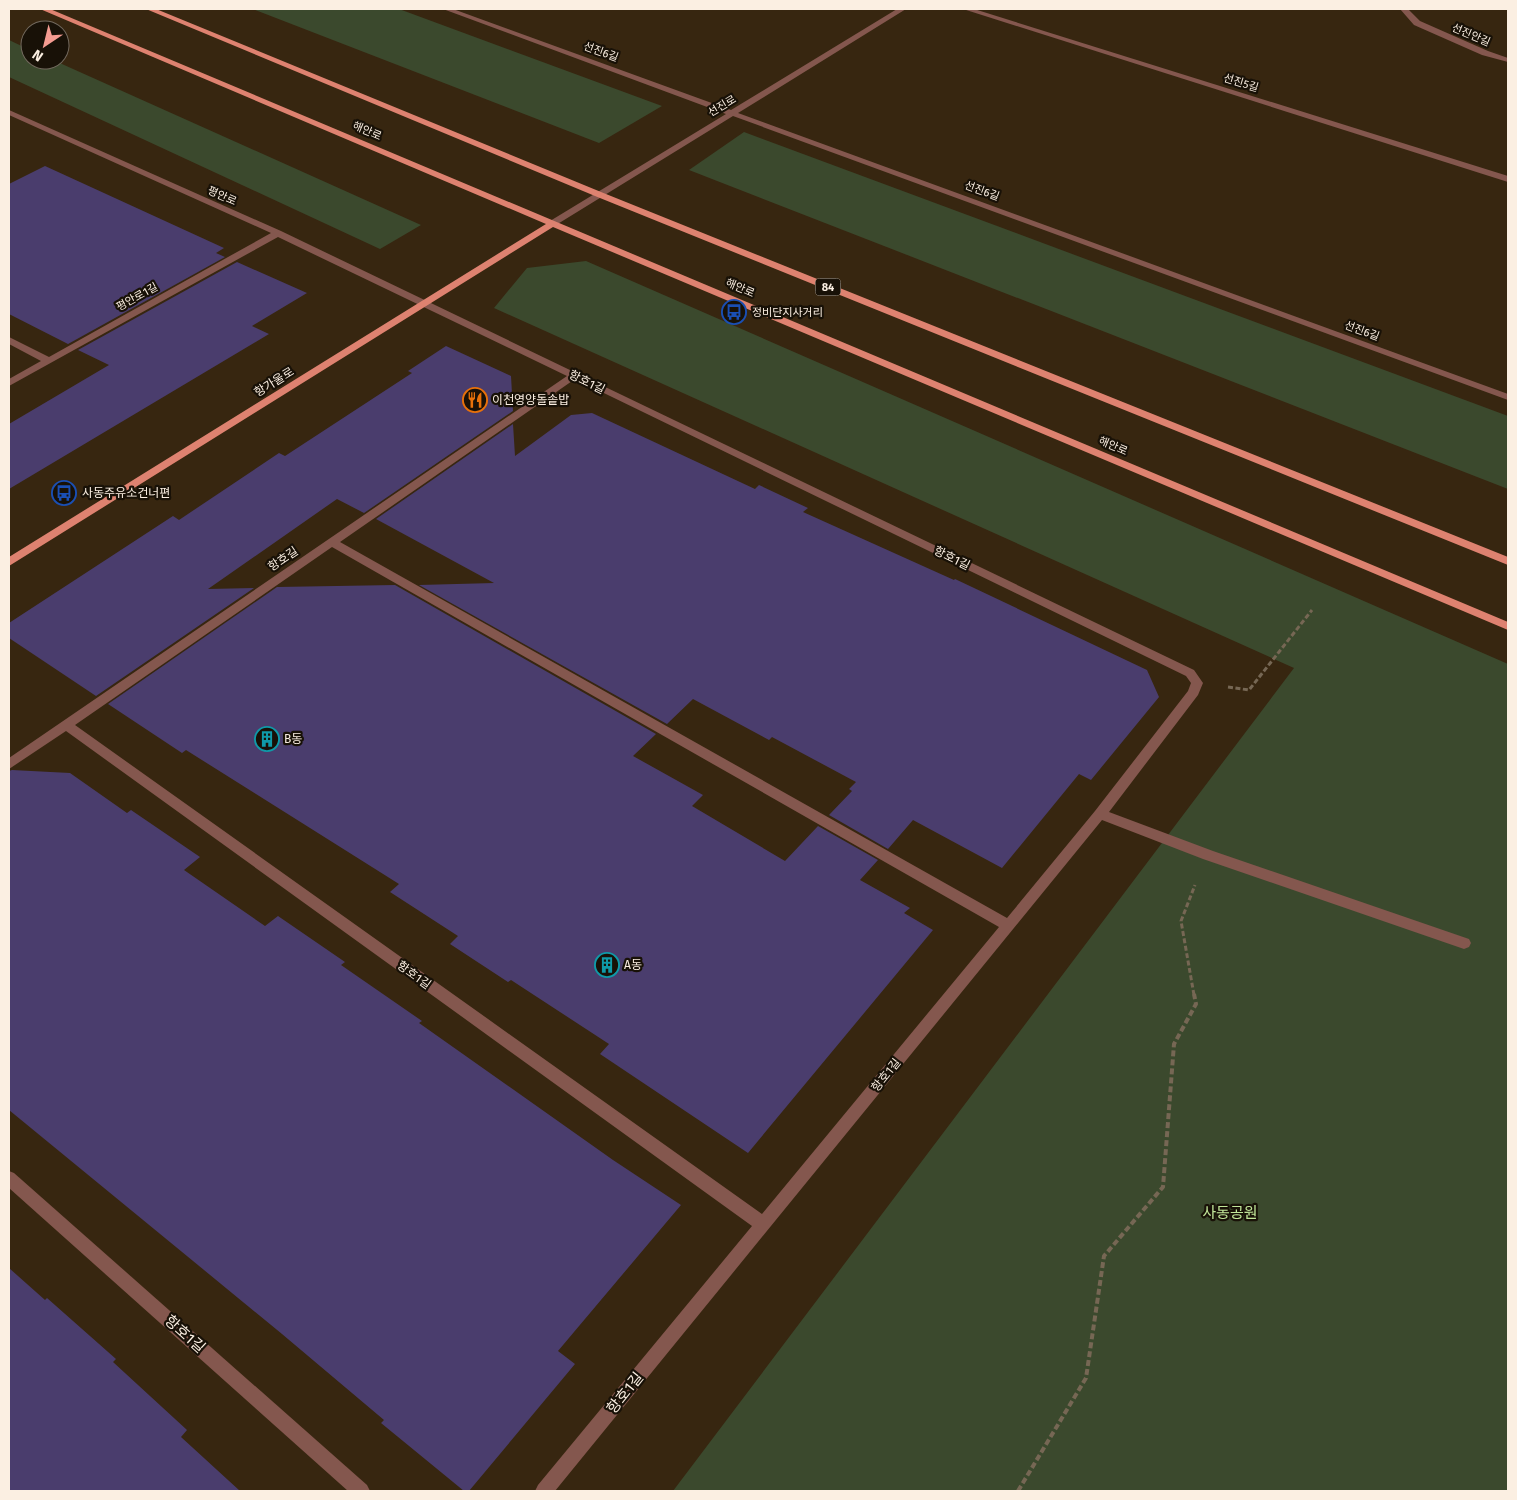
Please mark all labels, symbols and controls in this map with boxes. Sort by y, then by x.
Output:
north arrow [20,20,70,70]
street label: 선진안길 [1450,21,1492,49]
street label: 선진6길 [582,40,620,64]
text: N [29,46,47,65]
street label: 선진5길 [1222,72,1260,94]
street label: 선진로 [706,93,738,119]
street label: 해안로 [350,119,384,143]
street label: 선진6길 [963,179,1001,203]
street label: 평안로 [205,184,239,208]
street label: 해안로 [723,276,757,300]
road number: 84 [816,278,840,296]
street label: 평안로1길 [114,280,160,314]
bus stop icon: 정비단지사거리 [721,299,747,325]
place label: 정비단지사거리 [752,306,823,319]
street label: 선진6길 [1343,319,1381,343]
street label: 항가울로 [252,364,296,400]
street label: 항호1길 [567,367,607,397]
restaurant icon: 이천영양돌솥밥 [462,387,488,413]
place label: 이천영양돌솥밥 [492,393,569,407]
street label: 해안로 [1096,434,1130,458]
bus stop icon: 사동주유소건너편 [51,480,77,506]
place label: 사동주유소건너편 [82,486,170,500]
street label: 항호1길 [932,543,972,573]
street label: 항호길 [265,544,301,574]
building icon: B동 [254,726,280,752]
place label: B동 [284,732,302,746]
building icon: A동 [594,952,620,978]
street label: 항호1길 [394,958,434,992]
place label: A동 [624,958,642,972]
street label: 항호1길 [868,1056,904,1094]
park label: 사동공원 [1202,1204,1258,1222]
street label: 항호1길 [161,1311,209,1357]
street label: 항호1길 [603,1369,647,1417]

